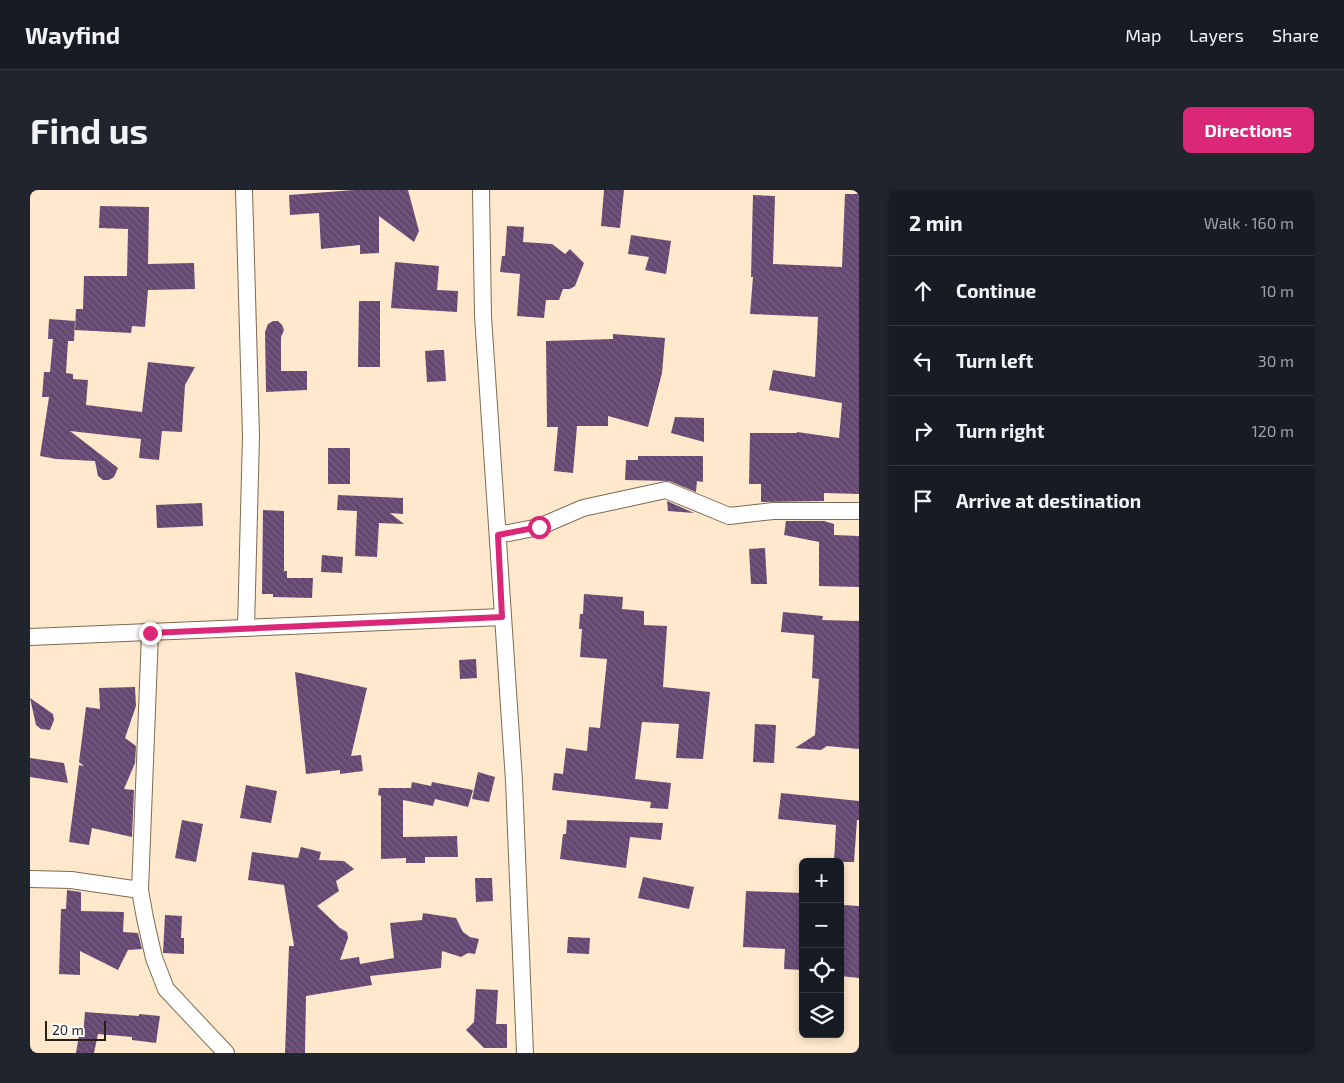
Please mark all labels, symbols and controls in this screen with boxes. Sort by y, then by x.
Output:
text: Wayfind [25,20,120,49]
text: Map [1125,24,1161,46]
text: Layers [1189,24,1244,46]
text: Share [1272,24,1319,46]
button: Directions [1183,107,1314,153]
text: Find us [30,109,148,151]
text: 2 min [909,210,963,235]
text: Walk · 160 m [1204,213,1294,232]
icon: ahead [909,277,937,305]
text: Continue [956,279,1036,302]
text: 10 m [1260,281,1294,300]
icon: left [909,347,937,375]
text: Turn left [956,349,1033,372]
text: 30 m [1258,351,1294,370]
icon: right [909,417,937,445]
text: Turn right [956,419,1044,442]
text: 120 m [1251,421,1294,440]
icon: arrive [909,487,937,515]
text: Arrive at destination [956,489,1141,512]
route start [528,516,551,539]
route end [139,622,162,645]
map controls [799,858,844,1038]
button: + [799,858,844,903]
button: − [799,903,844,948]
button: locate [799,948,844,993]
button: layers [799,993,844,1038]
scale bar [45,1018,106,1041]
text: 20 m [52,1021,84,1038]

